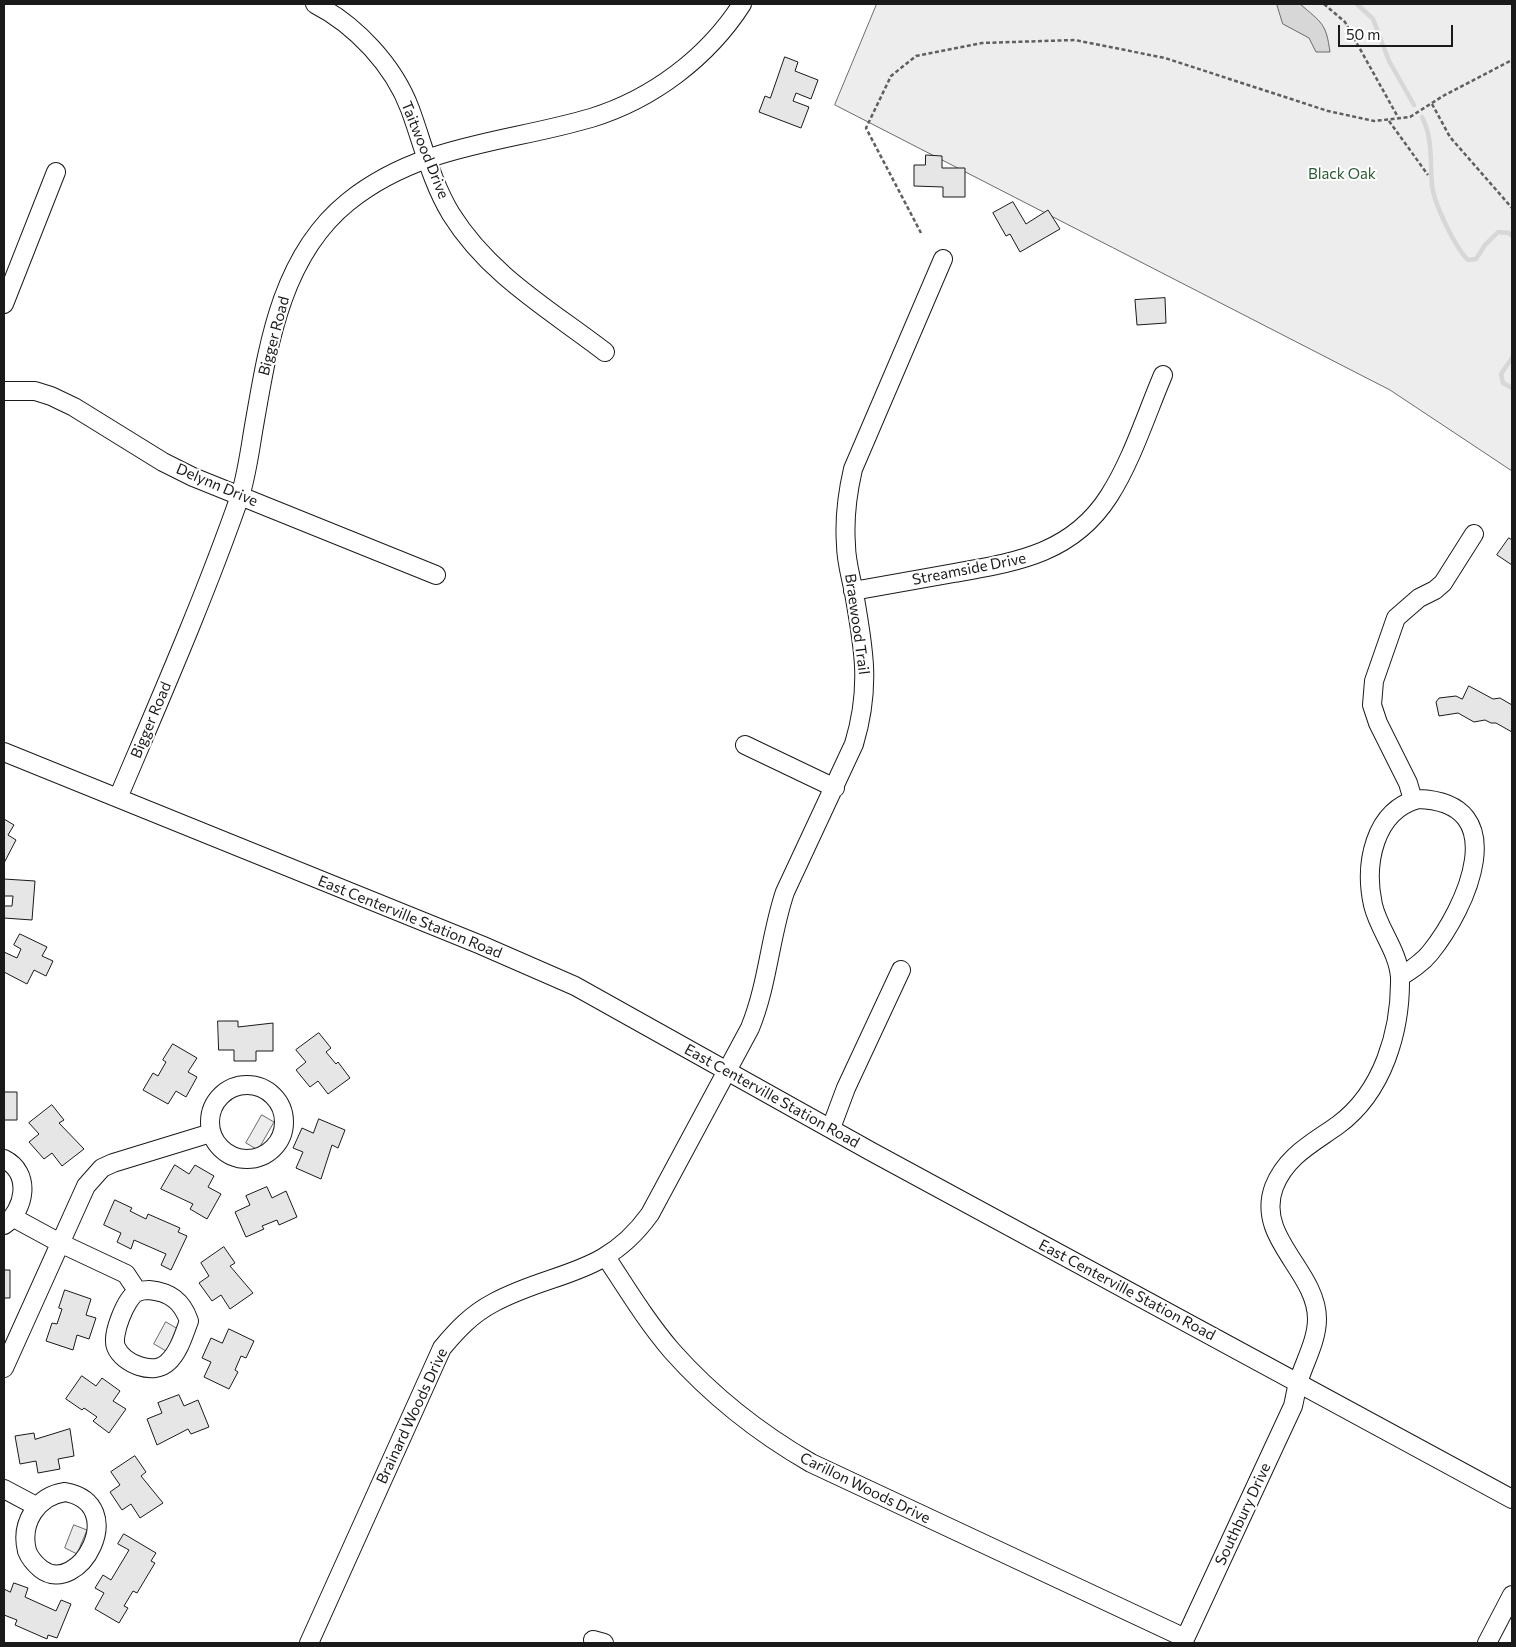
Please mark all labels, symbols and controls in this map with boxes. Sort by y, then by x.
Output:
scale bar [1341,15,1456,47]
text: 50 m [1346,25,1380,43]
street label: Taitwood Drive [397,99,453,201]
park label: Black Oak [1308,165,1376,183]
street label: Bigger Road [255,294,293,378]
street label: Delynn Drive [174,460,260,510]
street label: Streamside Drive [910,549,1028,589]
street label: Braewood Trail [841,572,873,676]
street label: Bigger Road [127,679,175,761]
street label: East Centerville Station Road [315,872,505,962]
street label: East Centerville Station Road [681,1040,863,1152]
street label: East Centerville Station Road [1036,1236,1218,1344]
street label: Brainard Woods Drive [373,1345,451,1487]
street label: Carillon Woods Drive [797,1449,933,1527]
street label: Southbury Drive [1211,1460,1275,1568]

